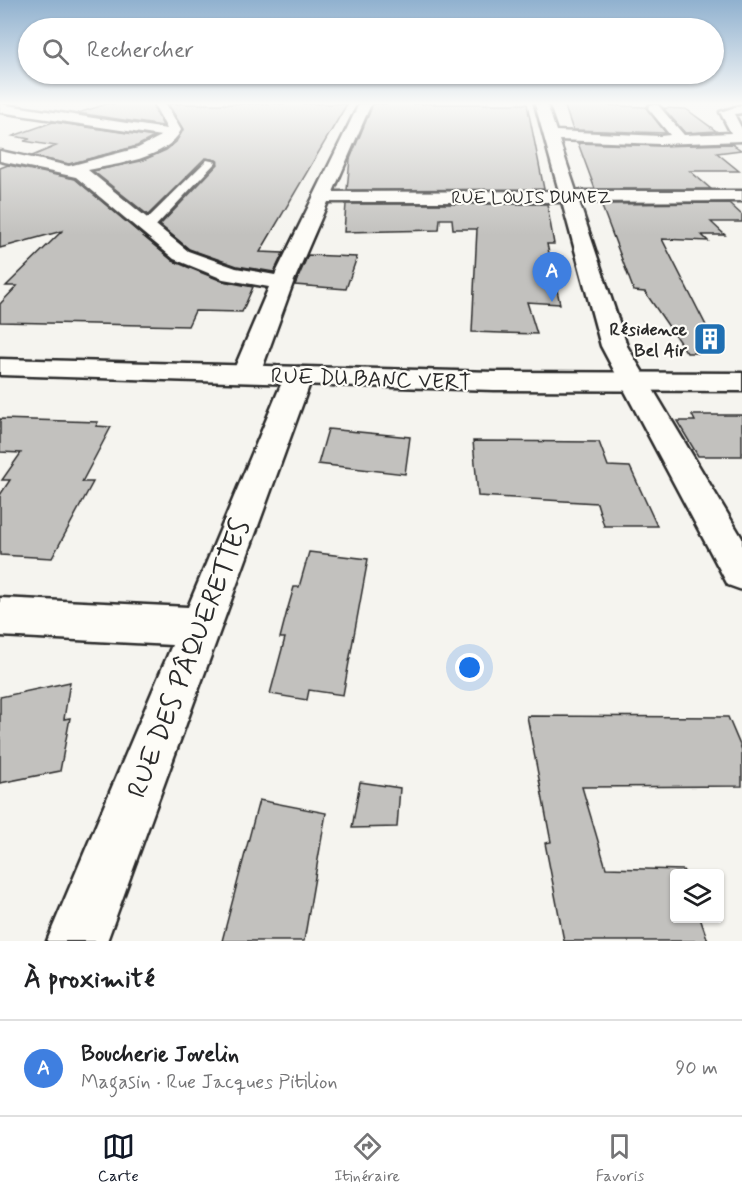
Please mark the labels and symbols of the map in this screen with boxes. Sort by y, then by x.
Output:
street label: RUE LOUIS DUMEZ [451,186,611,210]
pin: A [532,252,572,302]
place label: Résidence Bel Air [609,318,688,363]
building icon: Résidence Bel Air [692,321,728,357]
street label: RUE DU BANC VERT [270,363,472,397]
street label: RUE DES PÂQUERETTES [120,514,259,803]
your location [455,653,484,682]

